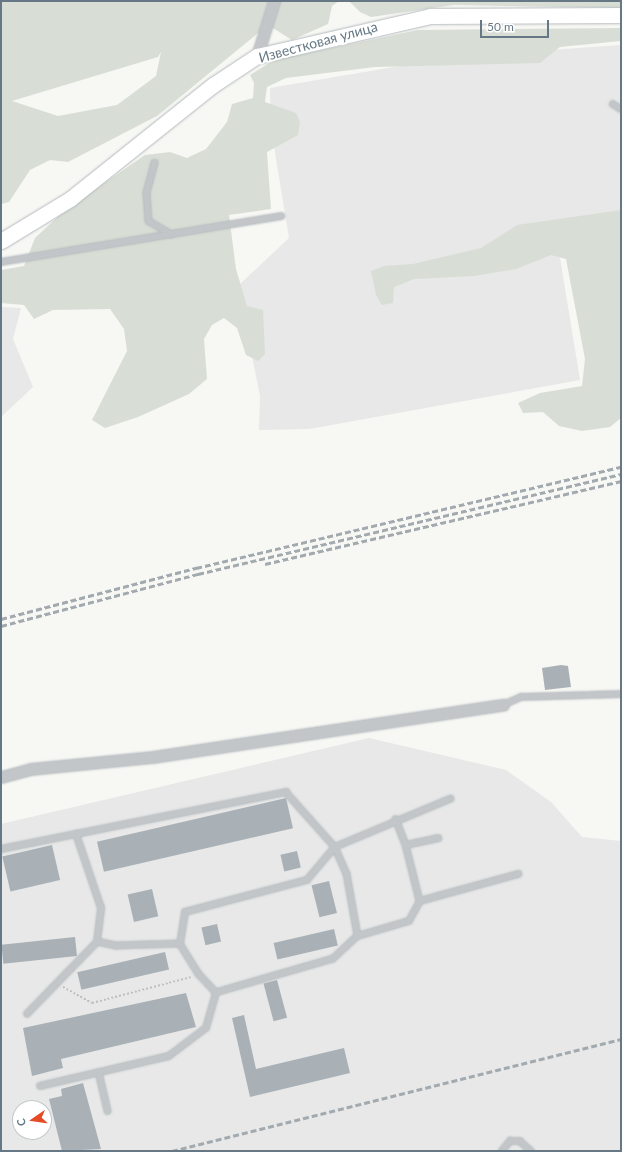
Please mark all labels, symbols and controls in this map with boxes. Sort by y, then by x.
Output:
scale bar [482,12,551,38]
street label: Известковая улица [257,18,379,66]
text: 50 m [487,19,514,34]
north arrow [12,1100,52,1140]
text: С [14,1118,28,1128]

